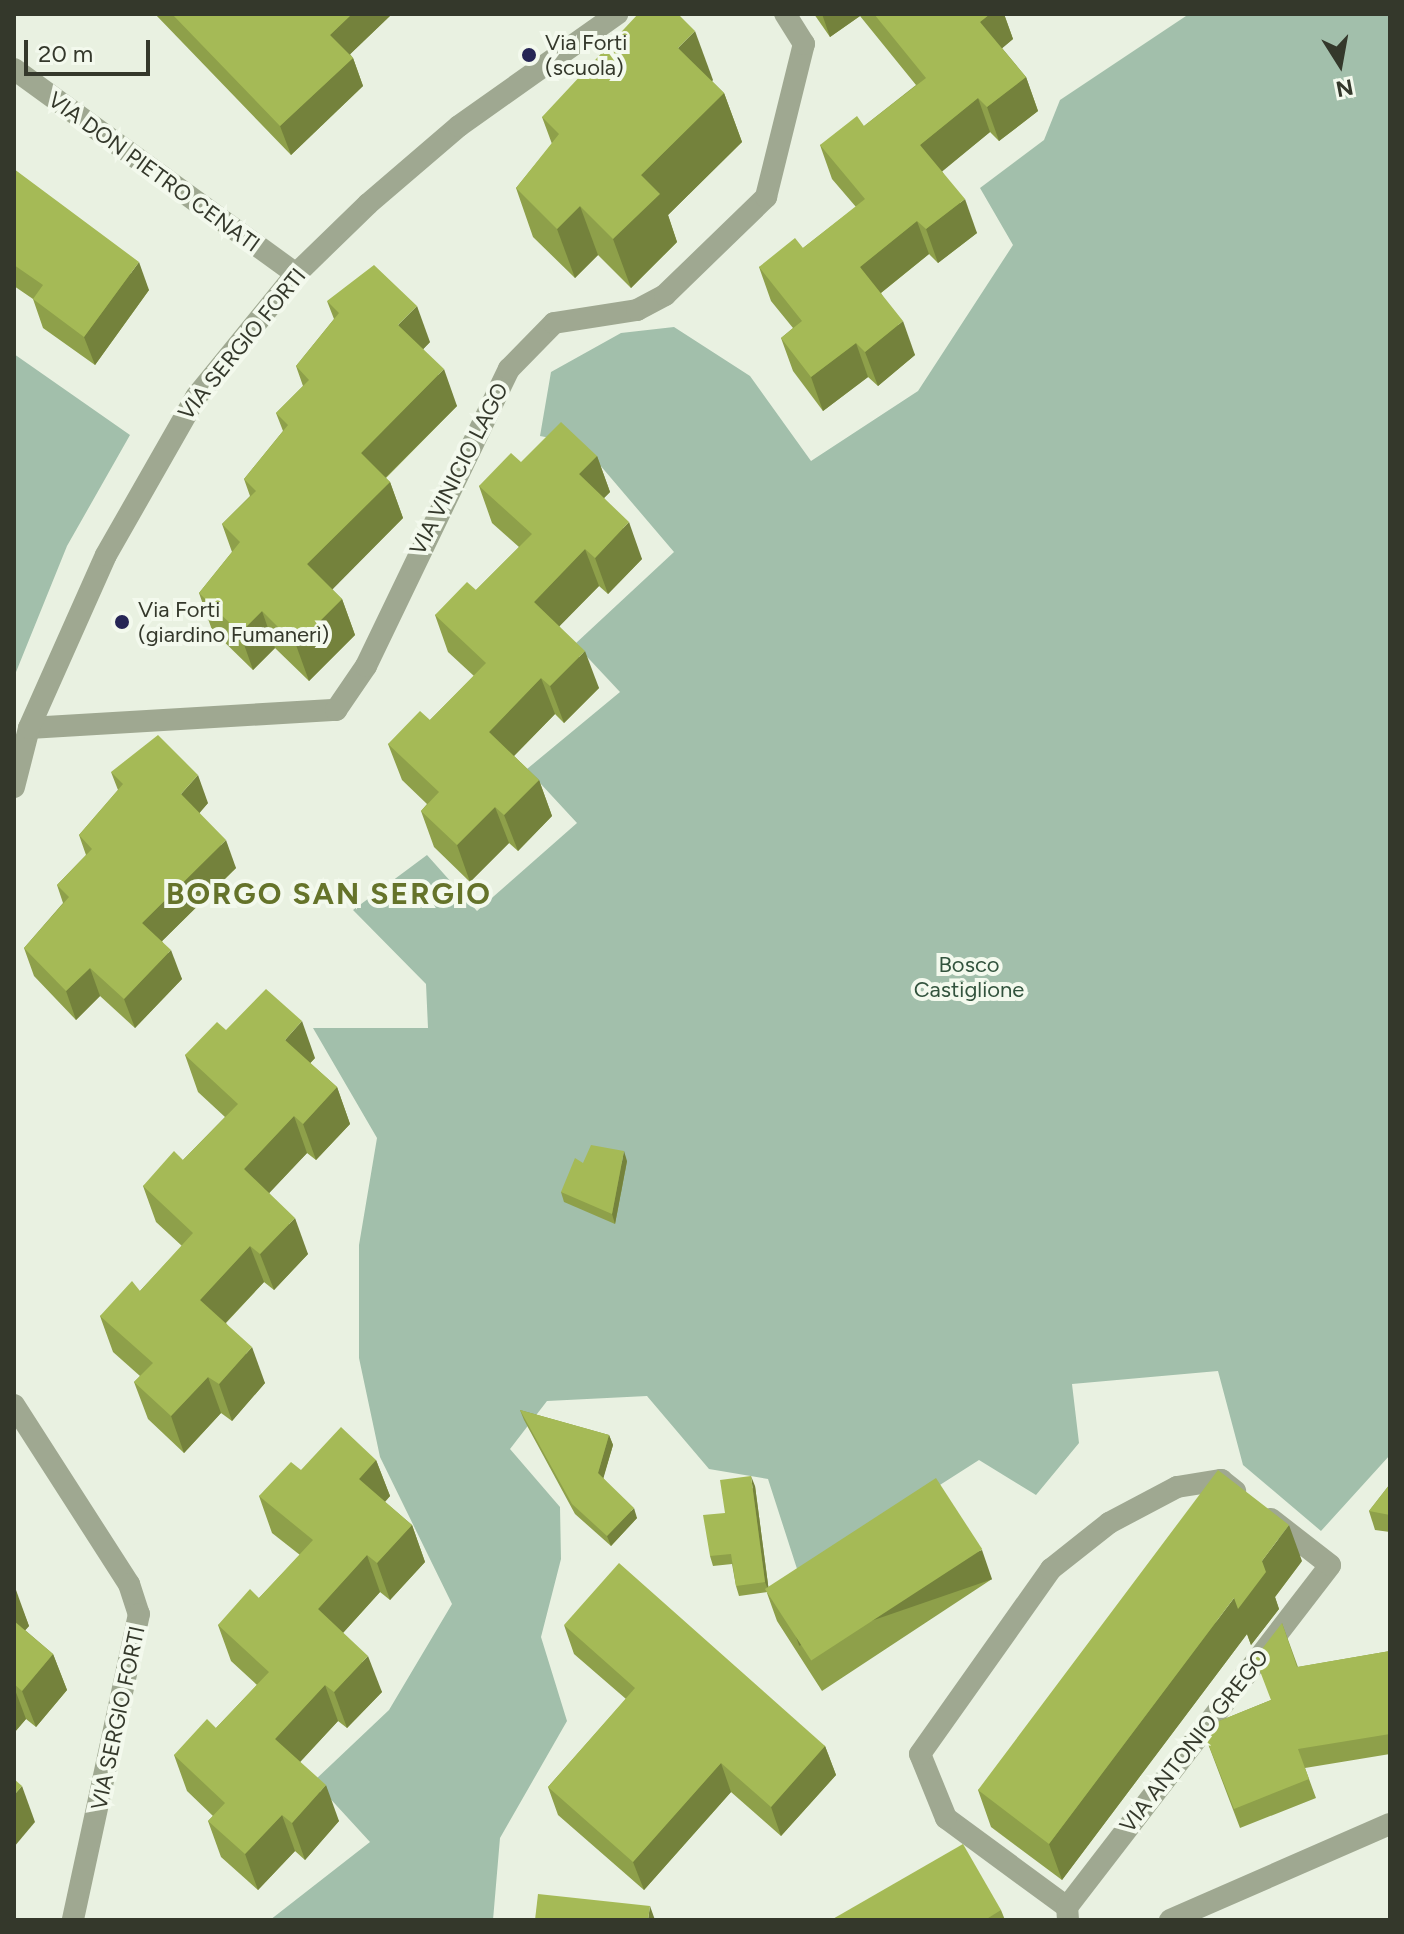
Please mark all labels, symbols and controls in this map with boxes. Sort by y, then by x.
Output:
scale bar [28,24,154,74]
north arrow [1300,24,1380,104]
place label: Via Forti (scuola) [545,29,627,80]
text: 20 m [38,39,93,68]
marker: Via Forti (scuola) [520,46,538,64]
text: N [1334,73,1356,103]
street label: VIA DON PIETRO CENATI [43,86,265,258]
street label: VIA SERGIO FORTI [173,263,311,425]
street label: VIA VINICIO LAGO [404,379,514,559]
place label: Via Forti (giardino Fumaneri) [138,596,329,648]
marker: Via Forti (giardino Fumaneri) [113,613,131,631]
district label: BORGO SAN SERGIO [166,876,492,912]
park label: Bosco Castiglione [914,951,1024,1002]
street label: VIA SERGIO FORTI [86,1624,150,1812]
street label: VIA ANTONIO GREGO [1114,1644,1274,1838]

